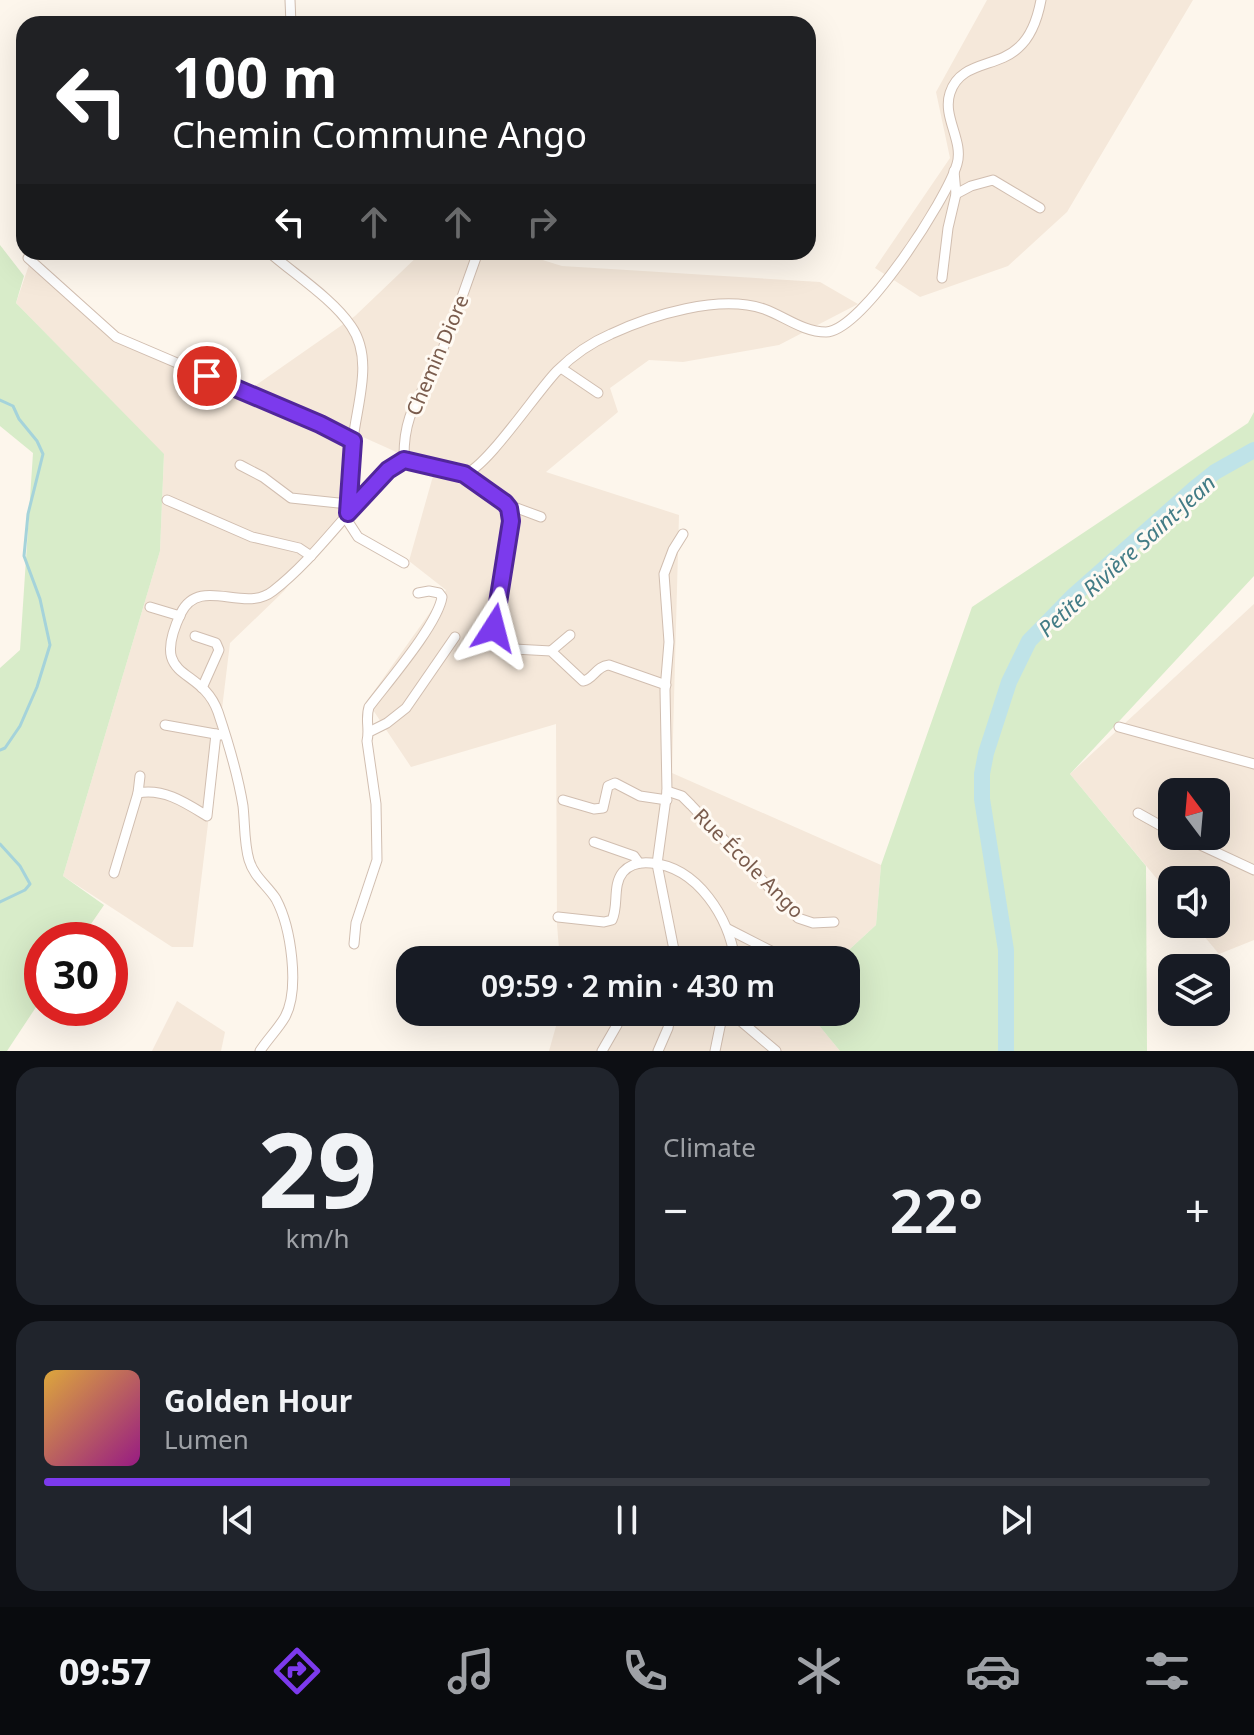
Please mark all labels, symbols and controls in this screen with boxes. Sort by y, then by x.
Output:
text: 100 m [172,38,337,114]
icon: left [40,48,144,152]
text: Chemin Commune Ango [172,110,587,159]
icon: left [268,200,312,244]
icon: ahead [352,200,396,244]
icon: ahead [436,200,480,244]
icon: right [520,200,564,244]
street label: Chemin Diore [399,290,475,420]
pin [173,342,241,410]
icon: arrive [185,354,229,398]
water label: Petite Rivière Saint-Jean [1031,467,1221,643]
position arrow [452,586,536,670]
north arrow [1158,778,1230,850]
map controls [1158,778,1230,1026]
street label: Rue École Ango [688,802,810,924]
button: sound [1158,866,1230,938]
speed limit sign: 30 [24,922,128,1026]
button: layers [1158,954,1230,1026]
text: 09:59 · 2 min · 430 m [481,965,775,1006]
text: 29 [258,1097,377,1238]
text: Climate [663,1129,756,1165]
text: 22° [889,1169,984,1251]
text: − [663,1180,688,1240]
text: + [1185,1180,1210,1240]
text: km/h [286,1220,349,1256]
text: Golden Hour [164,1380,352,1421]
text: Lumen [164,1421,249,1457]
icon: previous [216,1498,260,1542]
icon: pause [605,1498,649,1542]
icon: next [994,1498,1038,1542]
icon: directions [269,1643,325,1699]
icon: music [443,1643,499,1699]
icon: phone [617,1643,673,1699]
icon: climate [791,1643,847,1699]
icon: car [965,1643,1021,1699]
icon: filters [1139,1643,1195,1699]
text: 09:57 [59,1647,151,1696]

